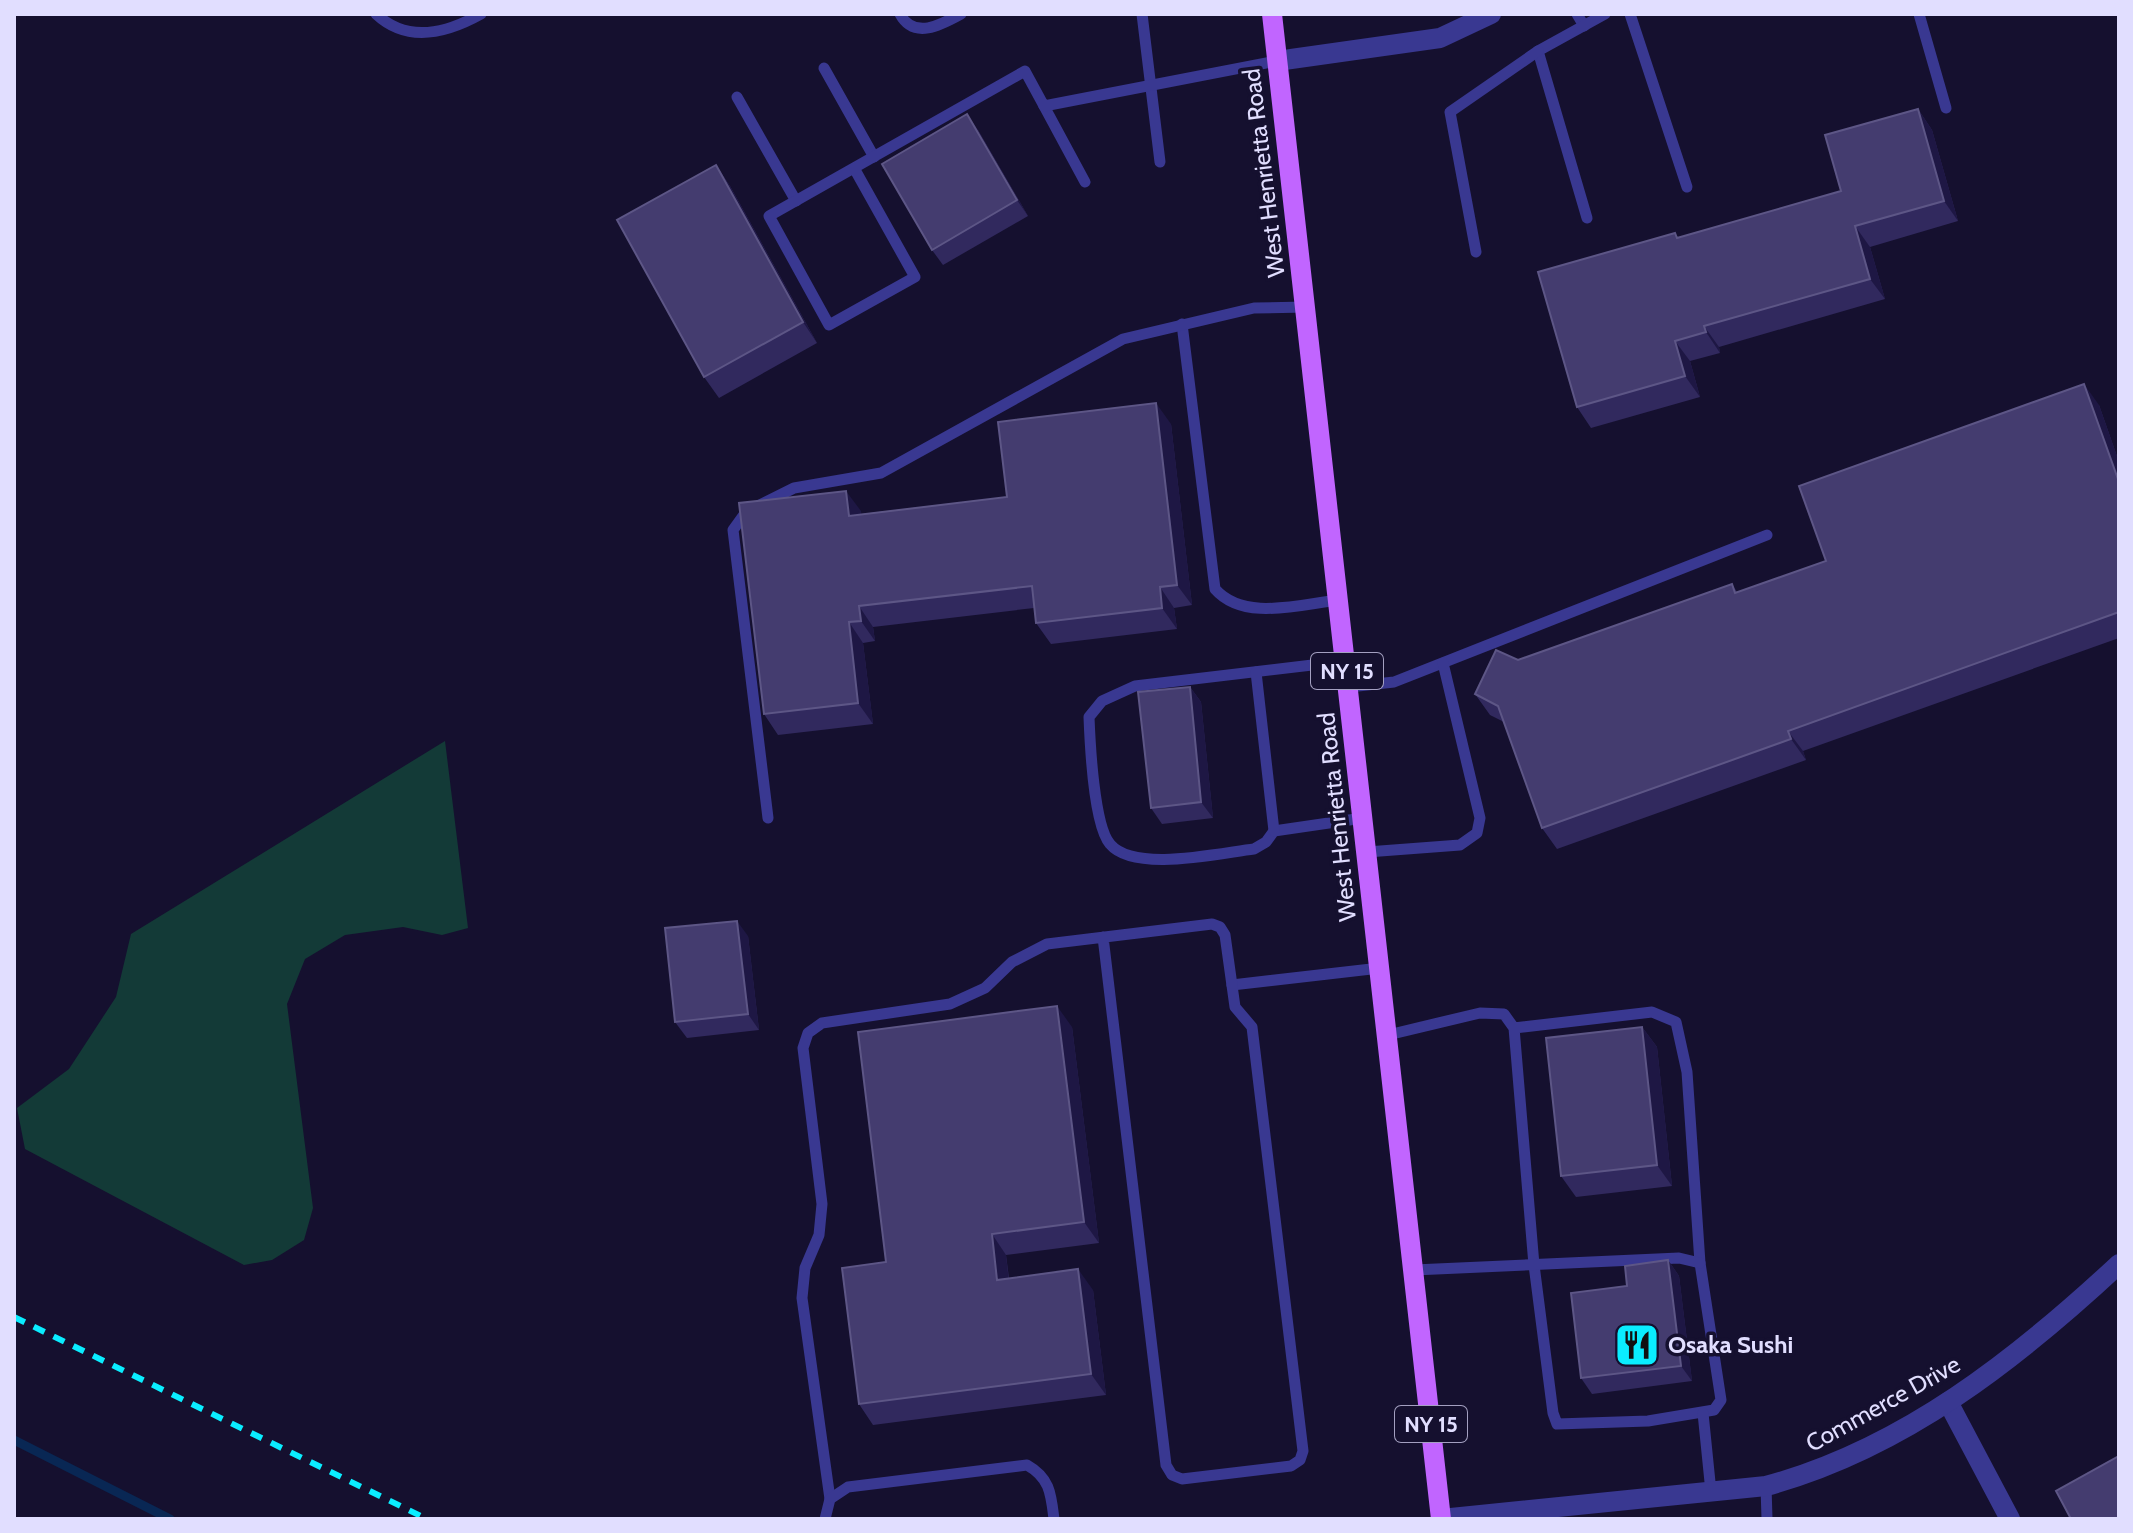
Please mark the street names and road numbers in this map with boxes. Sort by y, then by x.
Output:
street label: West Henrietta Road [1236,67,1291,279]
road number: NY 15 [1311,653,1383,689]
street label: West Henrietta Road [1311,711,1362,923]
street label: Commerce Drive [1801,1349,1965,1458]
road number: NY 15 [1395,1406,1467,1442]

